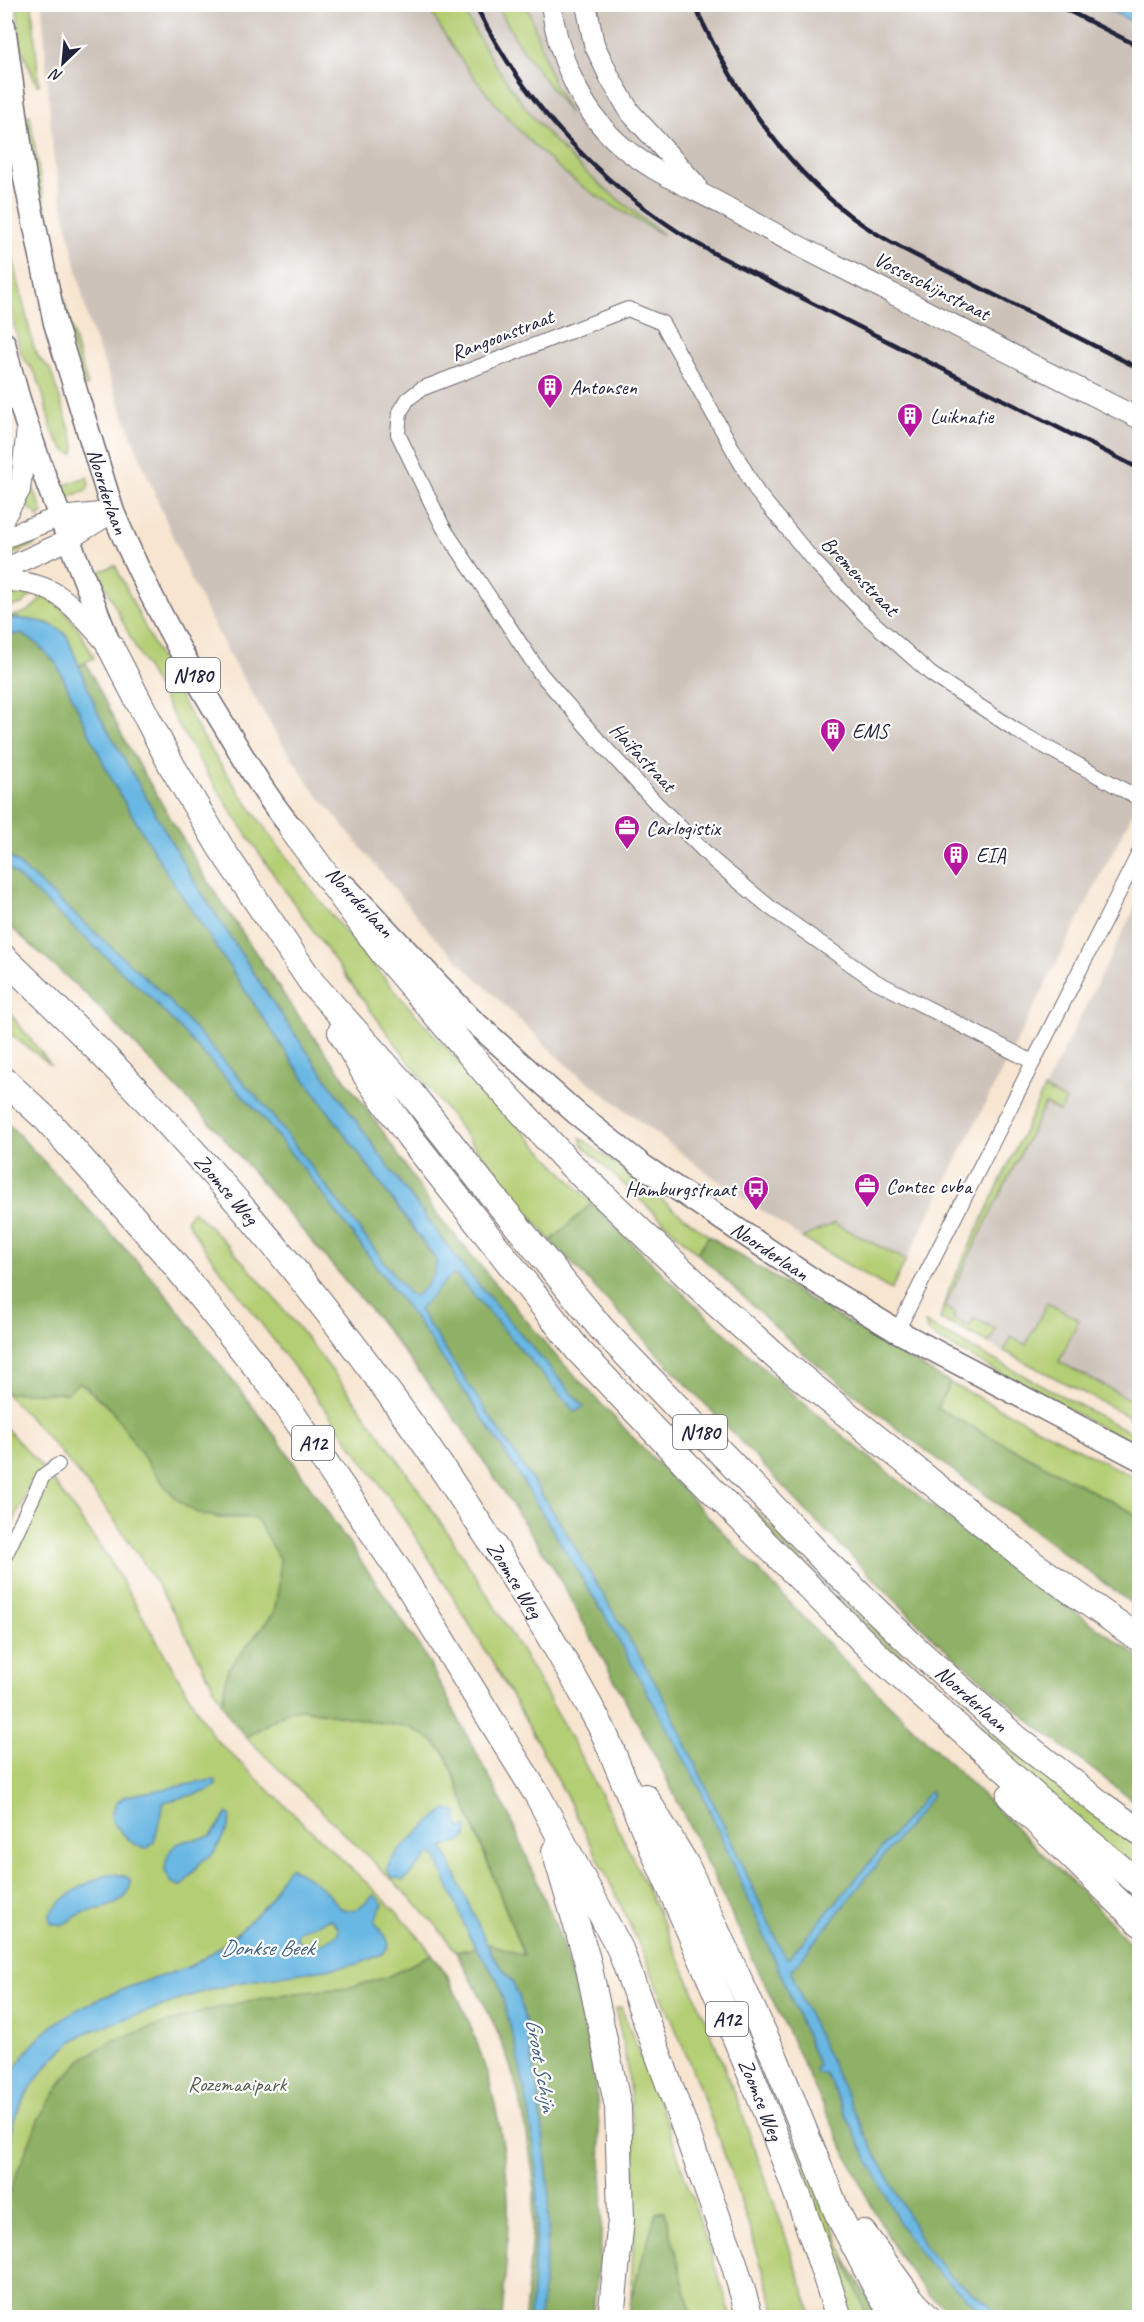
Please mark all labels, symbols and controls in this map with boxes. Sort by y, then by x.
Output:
north arrow [33,33,93,93]
text: N [45,63,66,87]
street label: Vosseschijnstraat [870,246,996,327]
street label: Rangoonstraat [447,303,559,366]
building icon: Antonsen [535,372,565,410]
place label: Antonsen [570,374,638,400]
building icon: Luiknatie [895,401,925,439]
place label: Luiknatie [930,403,994,429]
street label: Noorderlaan [81,446,134,539]
street label: Bremenstraat [816,531,906,623]
road number: N180 [166,658,220,692]
building icon: EMS [818,716,848,754]
street label: Haïfastraat [604,717,683,799]
place label: EMS [852,718,891,744]
office icon: Carlogistix [612,813,642,851]
place label: Carlogistix [646,815,722,841]
building icon: EIA [941,840,971,878]
place label: EIA [976,842,1006,868]
street label: Noorderlaan [320,861,400,944]
street label: Zoomse Weg [189,1148,265,1231]
office icon: Contec cvba [852,1171,882,1209]
place label: Contec cvba [886,1173,974,1199]
bus stop icon: Hamburgstraat [741,1174,771,1212]
place label: Hamburgstraat [625,1176,738,1202]
street label: Noorderlaan [726,1216,814,1287]
road number: N180 [673,1415,727,1449]
road number: A12 [292,1426,334,1460]
street label: Zoomse Weg [481,1537,549,1624]
street label: Noorderlaan [930,1660,1014,1738]
water label: Donkse Beek [221,1934,317,1962]
road number: A12 [706,2002,748,2036]
water label: Groot Schijn [519,2016,563,2116]
street label: Zoomse Weg [733,2055,789,2145]
park label: Rozemaaipark [188,2071,287,2097]

